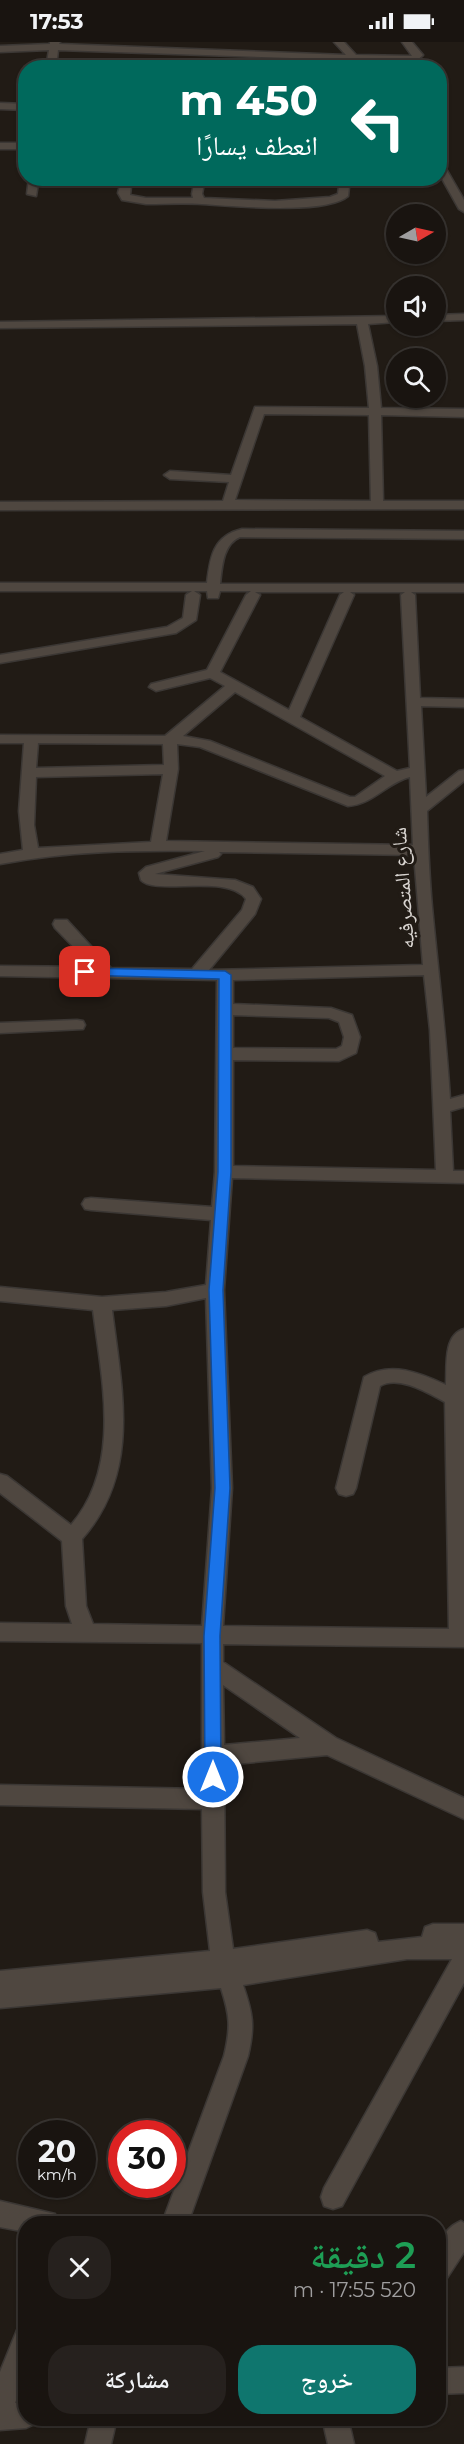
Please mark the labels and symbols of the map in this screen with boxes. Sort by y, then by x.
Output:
north arrow [386,204,446,264]
street label: شارع المتصرفيه [386,826,420,950]
pin [59,946,110,997]
position arrow [181,1745,245,1809]
speed limit sign: 30 [108,2120,186,2198]

